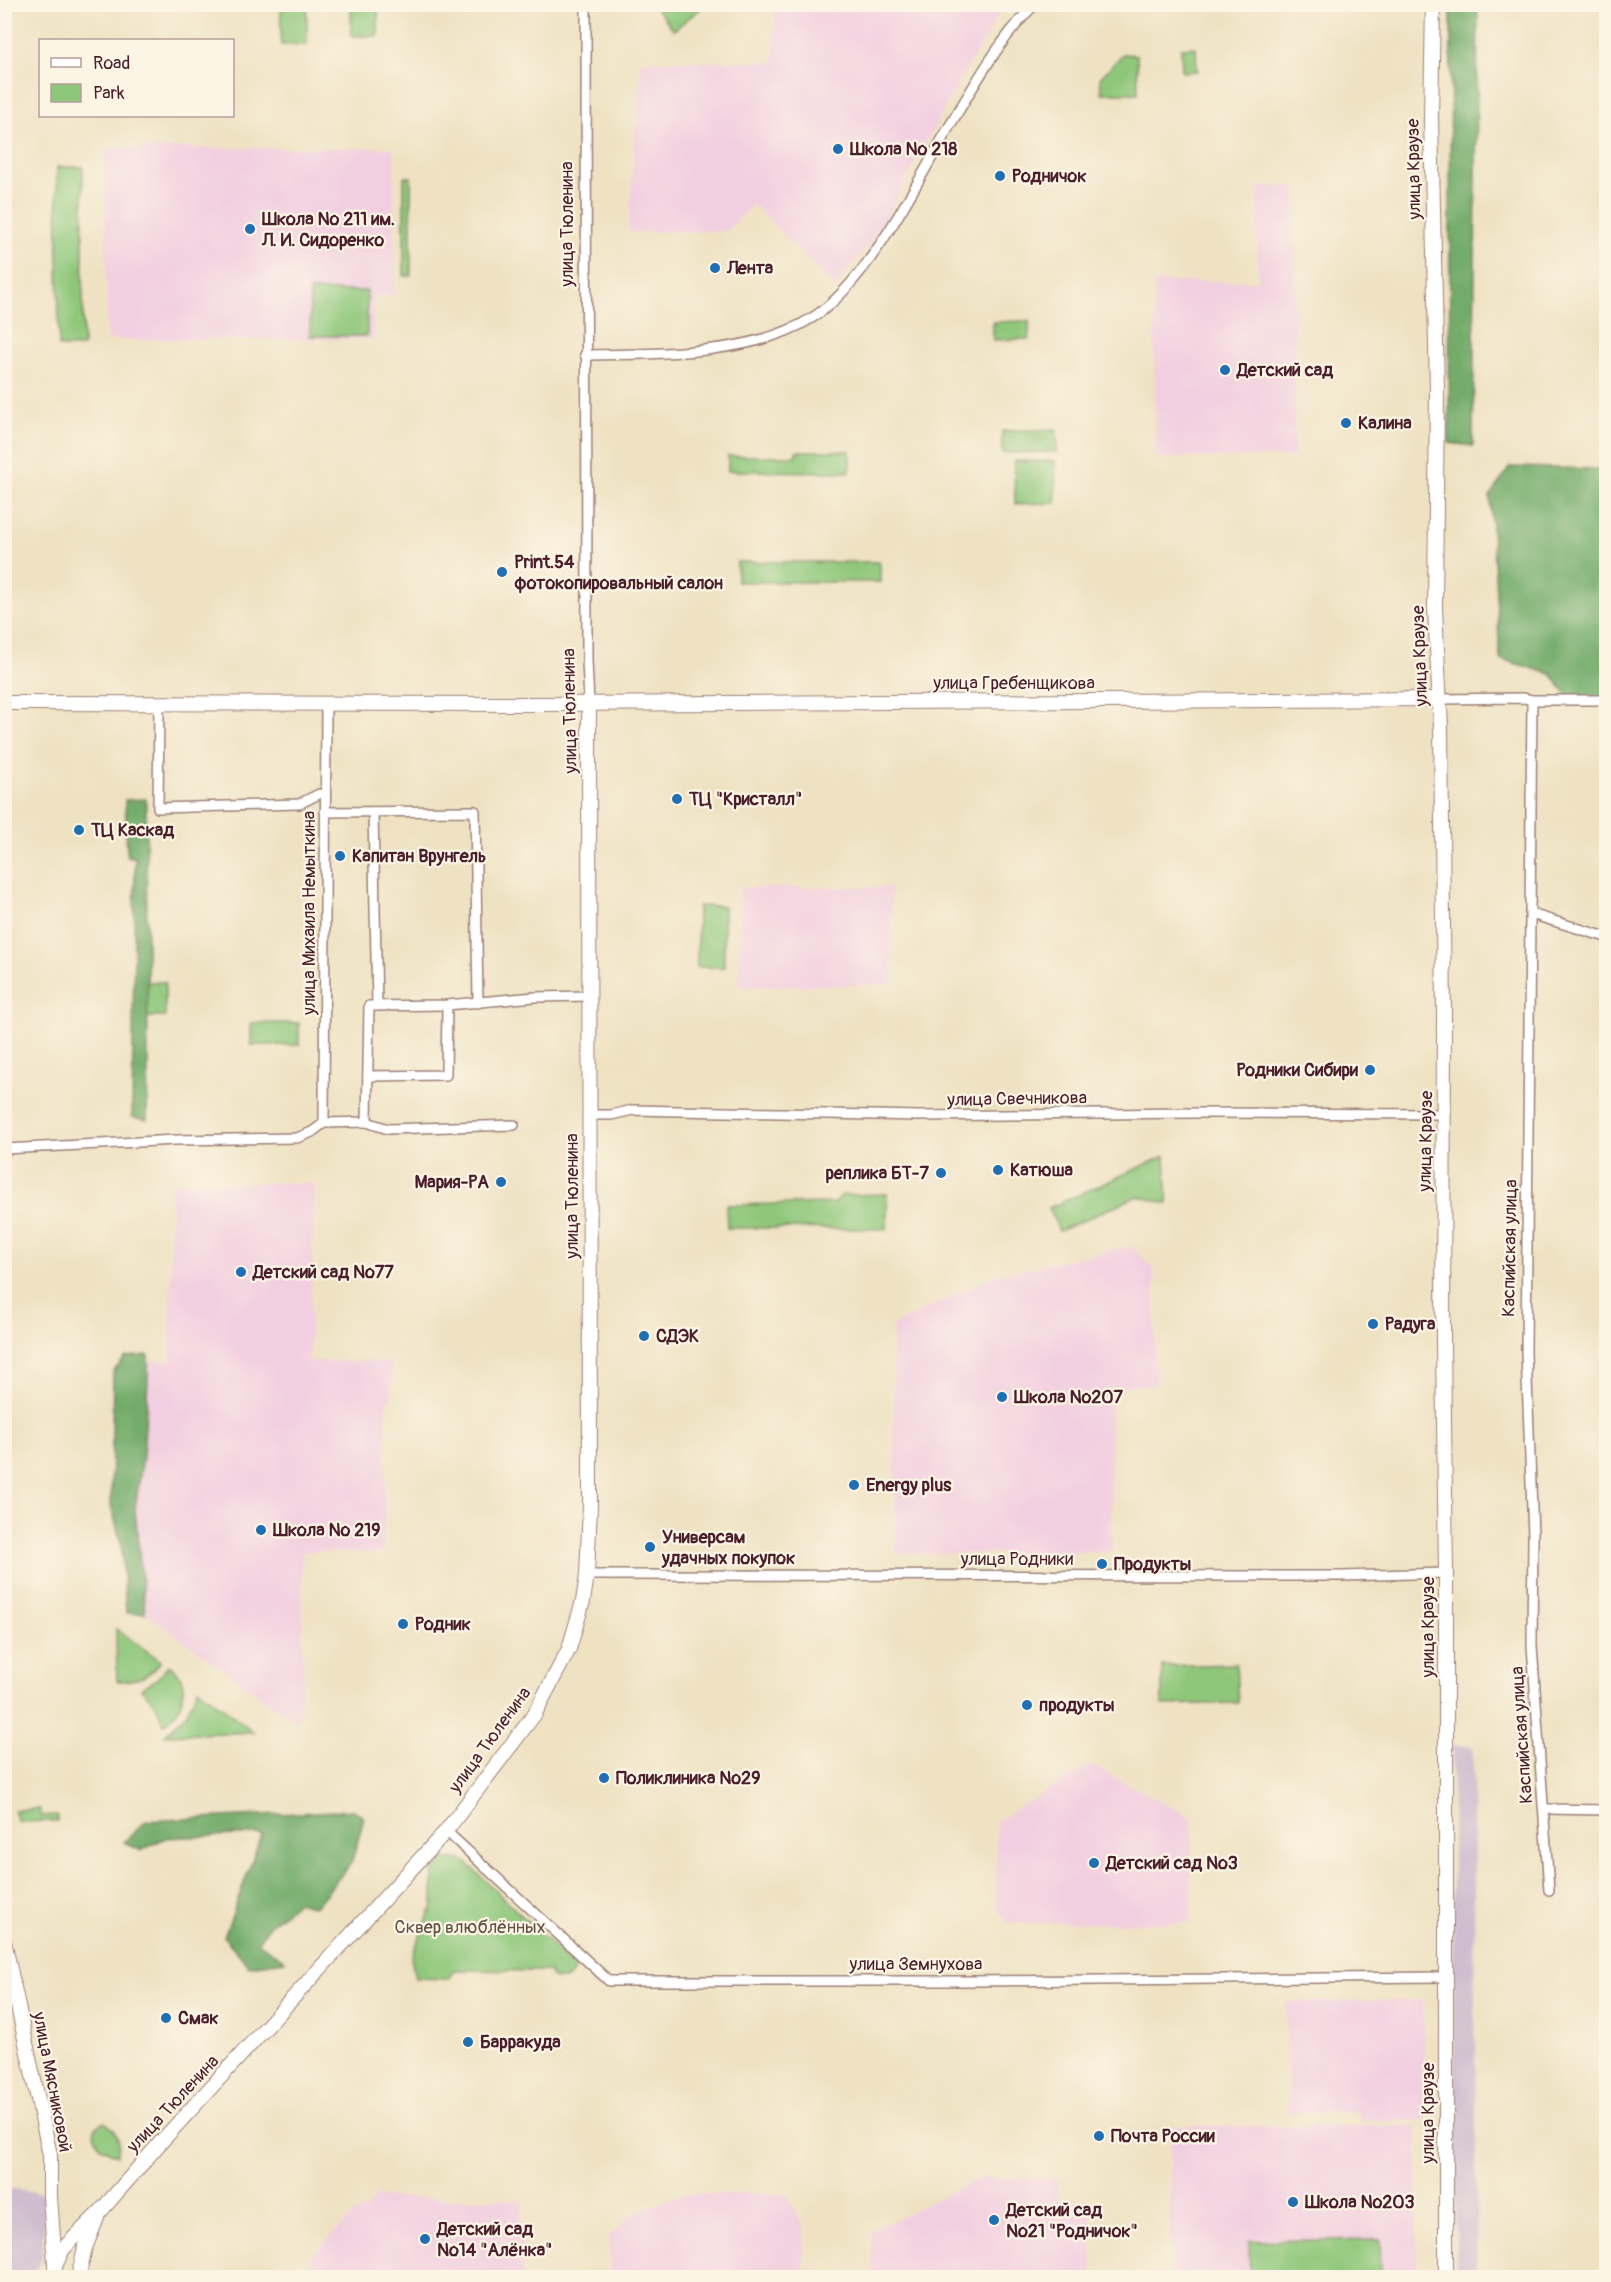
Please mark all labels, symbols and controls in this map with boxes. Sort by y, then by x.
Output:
legend [39,39,234,117]
text: Road [93,52,130,75]
text: Park [93,82,125,105]
street label: улица Краузе [1402,118,1426,221]
place label: Школа № 218 [849,138,957,161]
marker: Школа № 218 [831,142,845,156]
street label: улица Тюленина [556,161,579,288]
place label: Родничок [1012,165,1086,188]
marker: Родничок [993,169,1007,183]
place label: Школа № 211 им. Л. И. Сидоренко [261,208,395,252]
marker: Школа № 211 им. Л. И. Сидоренко [243,222,257,236]
place label: Лента [726,257,774,280]
marker: Лента [708,261,722,275]
place label: Детский сад [1236,359,1333,382]
marker: Детский сад [1218,363,1232,377]
place label: Калина [1358,412,1412,435]
marker: Калина [1339,416,1353,430]
place label: Print.54 фотокопировальный салон [514,551,723,595]
marker: Print.54 фотокопировальный салон [495,565,509,579]
street label: улица Краузе [1407,605,1433,708]
street label: улица Тюленина [557,648,583,775]
street label: улица Гребенщикова [932,672,1095,695]
place label: ТЦ "Кристалл" [688,788,802,811]
marker: ТЦ "Кристалл" [670,792,684,806]
street label: улица Михаила Немыткина [298,811,321,1016]
place label: ТЦ Каскад [90,819,174,842]
marker: ТЦ Каскад [72,823,86,837]
place label: Капитан Врунгель [352,845,486,868]
marker: Капитан Врунгель [333,849,347,863]
place label: Родники Сибири [1236,1059,1358,1082]
marker: Родники Сибири [1363,1063,1377,1077]
street label: улица Свечникова [946,1086,1087,1112]
street label: улица Краузе [1414,1090,1438,1193]
street label: улица Тюленина [561,1133,584,1260]
place label: Катюша [1010,1159,1074,1182]
place label: реплика БТ-7 [825,1162,929,1185]
marker: Катюша [991,1163,1005,1177]
marker: реплика БТ-7 [934,1166,948,1180]
place label: Мария-РА [414,1171,489,1194]
marker: Мария-РА [494,1175,508,1189]
street label: Каспийская улица [1497,1179,1523,1317]
place label: Детский сад №77 [252,1261,394,1284]
marker: Детский сад №77 [234,1265,248,1279]
place label: Радуга [1385,1313,1436,1336]
marker: Радуга [1366,1317,1380,1331]
place label: СДЭК [656,1325,699,1348]
marker: СДЭК [637,1329,651,1343]
place label: Школа №207 [1013,1386,1124,1409]
marker: Школа №207 [995,1390,1009,1404]
place label: Energy plus [866,1474,952,1497]
marker: Energy plus [847,1478,861,1492]
place label: Школа № 219 [272,1519,381,1542]
marker: Школа № 219 [254,1523,268,1537]
place label: Универсам удачных покупок [661,1526,795,1570]
marker: Универсам удачных покупок [643,1540,657,1554]
street label: улица Родники [960,1548,1073,1571]
place label: Продукты [1114,1553,1191,1576]
marker: Продукты [1095,1557,1109,1571]
street label: улица Краузе [1417,1576,1440,1679]
place label: Родник [415,1613,471,1636]
marker: Родник [396,1617,410,1631]
street label: Каспийская улица [1506,1666,1538,1804]
street label: улица Тюленина [443,1682,536,1798]
place label: продукты [1039,1694,1115,1717]
marker: продукты [1020,1698,1034,1712]
place label: Поликлиника №29 [616,1767,760,1790]
marker: Поликлиника №29 [597,1771,611,1785]
place label: Детский сад №3 [1105,1852,1238,1875]
marker: Детский сад №3 [1087,1856,1101,1870]
park label: Сквер влюблённых [395,1916,545,1939]
street label: улица Земнухова [849,1953,982,1976]
place label: Смак [178,2007,219,2030]
street label: улица Мясниковой [27,2009,77,2154]
marker: Смак [159,2011,173,2025]
place label: Барракуда [480,2031,561,2054]
marker: Барракуда [461,2035,475,2049]
street label: улица Тюленина [121,2050,224,2158]
street label: улица Краузе [1417,2062,1440,2165]
place label: Почта России [1111,2125,1215,2148]
marker: Почта России [1092,2129,1106,2143]
place label: Школа №203 [1304,2191,1415,2214]
marker: Школа №203 [1286,2195,1300,2209]
place label: Детский сад №21 "Родничок" [1005,2199,1138,2243]
marker: Детский сад №21 "Родничок" [987,2213,1001,2227]
place label: Детский сад №14 "Алёнка" [436,2218,552,2262]
marker: Детский сад №14 "Алёнка" [418,2232,432,2246]

